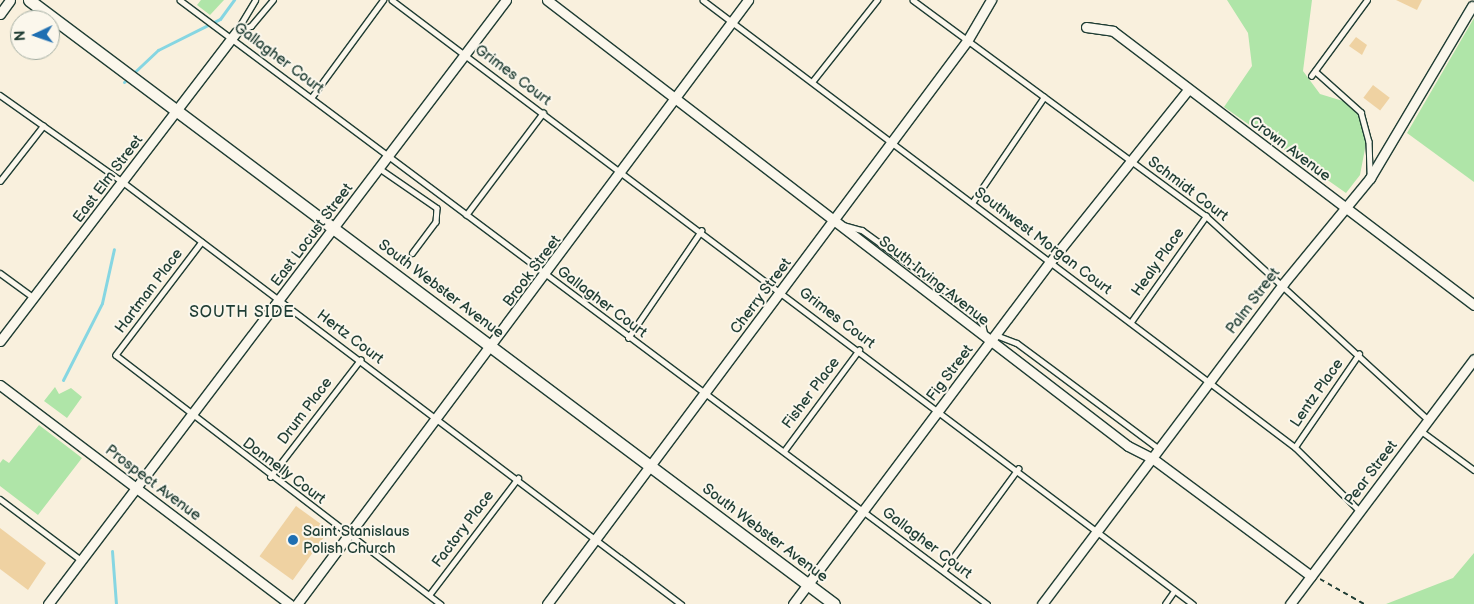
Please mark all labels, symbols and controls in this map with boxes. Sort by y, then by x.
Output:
north arrow [10,10,60,60]
street label: Gallagher Court [231,18,327,98]
text: N [12,30,29,41]
street label: Grimes Court [471,41,555,109]
street label: Crown Avenue [1246,113,1334,185]
street label: East Elm Street [69,132,147,226]
street label: Schmidt Court [1144,153,1232,225]
street label: East Locust Street [267,180,357,290]
street label: Southwest Morgan Court [971,183,1115,299]
street label: Healy Place [1128,224,1188,300]
street label: Brook Street [499,232,565,310]
street label: South Irving Avenue [875,232,993,330]
street label: South Webster Avenue [374,236,508,342]
street label: Hartman Place [111,245,187,337]
street label: Cherry Street [726,254,796,338]
street label: Gallagher Court [554,262,650,342]
street label: Palm Street [1222,264,1284,338]
street label: Grimes Court [795,284,879,352]
district label: SOUTH SIDE [188,303,296,323]
street label: Hertz Court [313,306,387,368]
street label: Fig Street [923,341,977,405]
street label: Fisher Place [778,354,844,432]
street label: Lentz Place [1287,355,1347,431]
street label: Drum Place [274,374,336,448]
street label: Donnelly Court [239,434,329,508]
street label: Pear Street [1341,437,1401,509]
street label: Prospect Avenue [102,441,204,525]
street label: South Webster Avenue [698,480,832,586]
street label: Factory Place [428,487,498,571]
street label: Gallagher Court [879,503,975,583]
place label: Saint Stanislaus Polish Church [303,522,410,557]
marker: Saint Stanislaus Polish Church [287,534,299,546]

